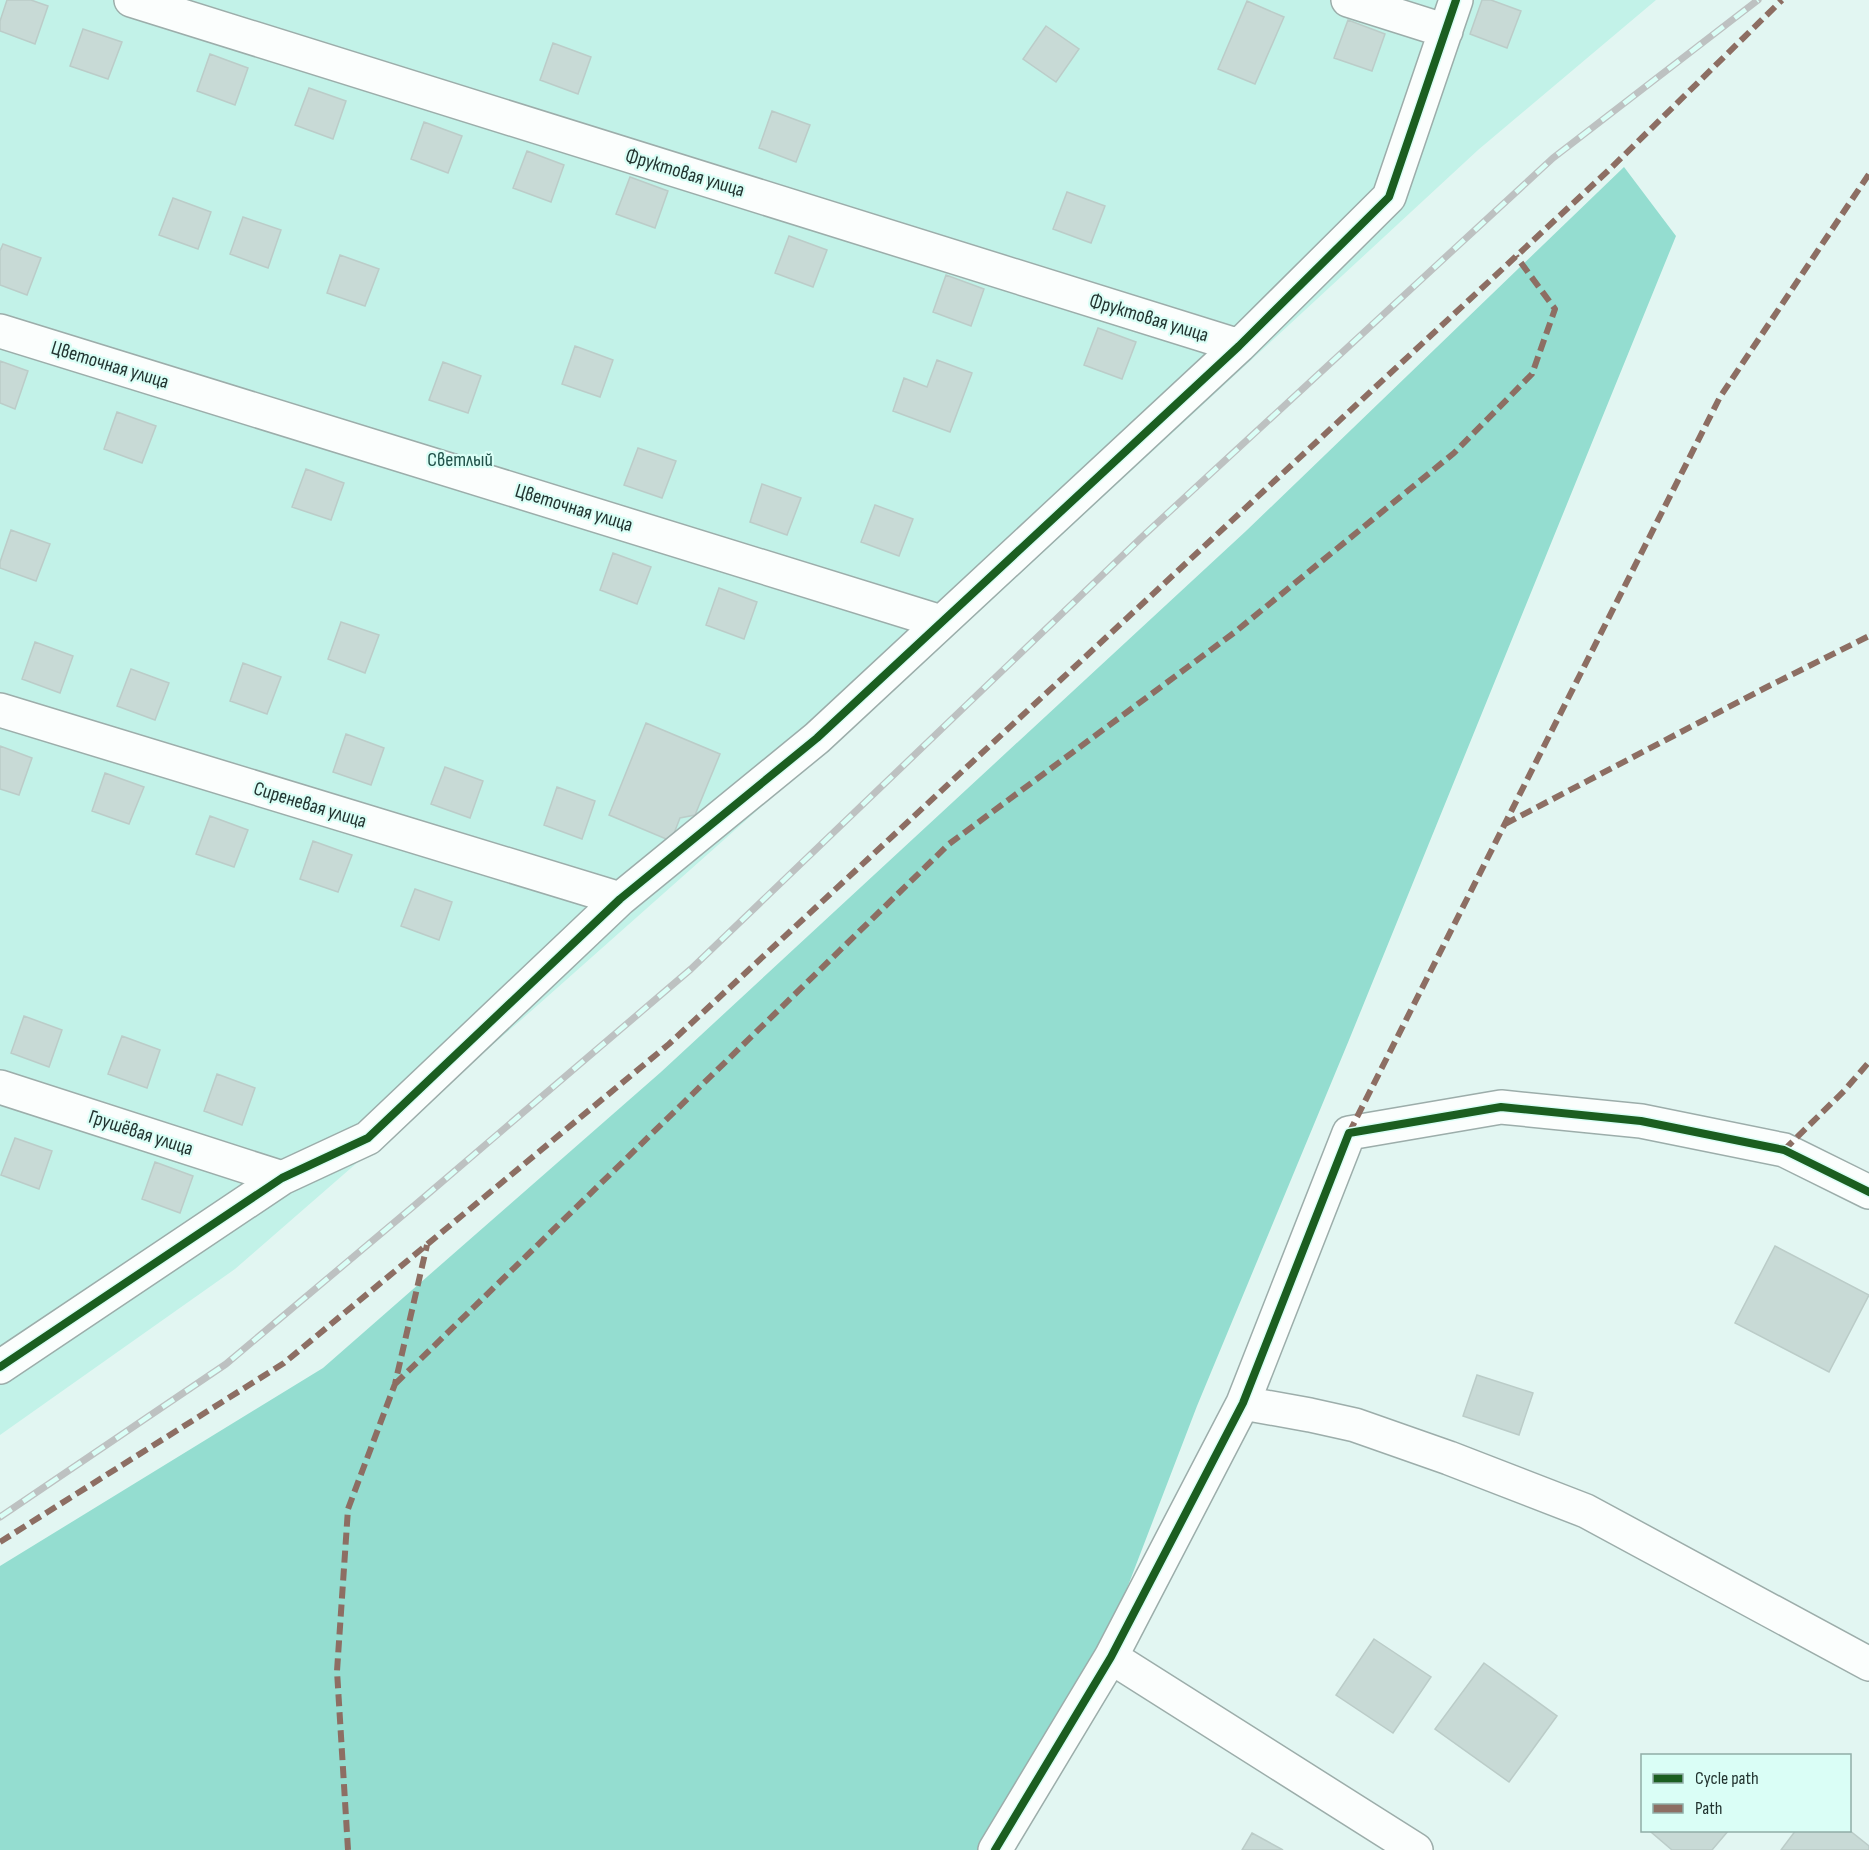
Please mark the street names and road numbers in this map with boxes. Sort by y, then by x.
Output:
street label: Фруктовая улица [623,144,747,202]
street label: Фруктовая улица [1087,289,1211,347]
street label: Цветочная улица [48,336,172,394]
street label: Цветочная улица [512,479,636,537]
street label: Сиреневая улица [251,776,369,834]
street label: Грушёвая улица [86,1105,196,1161]

